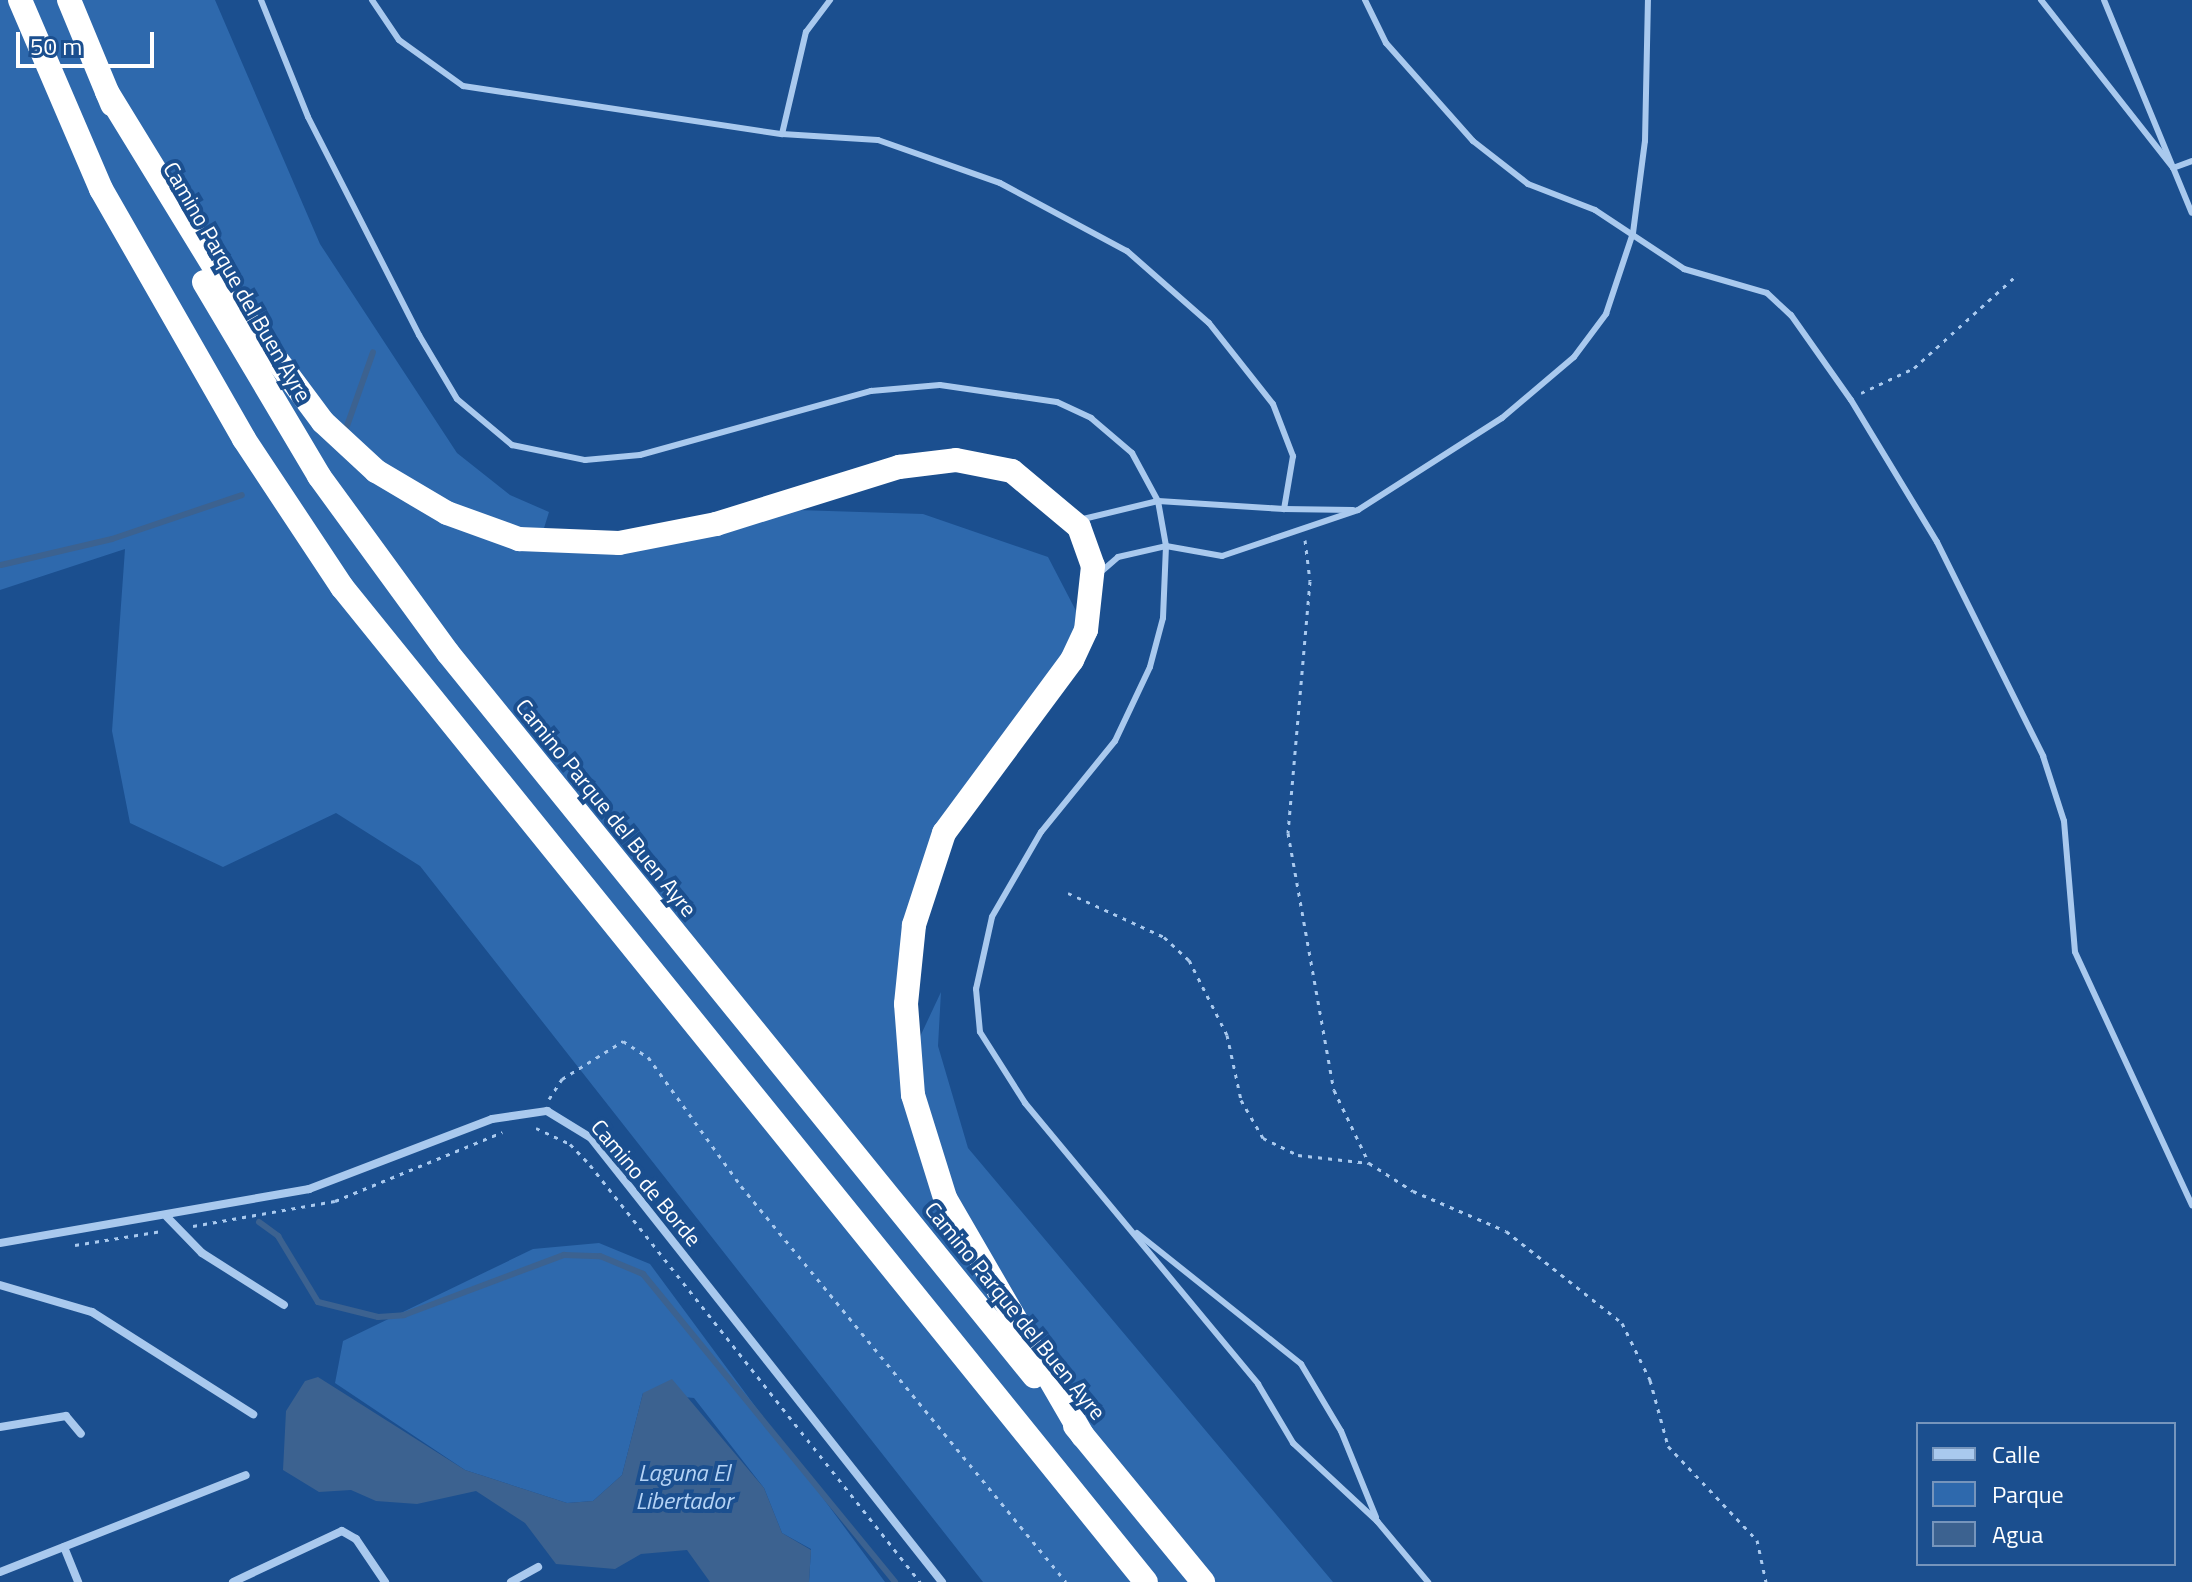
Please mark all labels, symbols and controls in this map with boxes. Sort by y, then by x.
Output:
scale bar [20,16,158,66]
text: 50 m [30,28,82,64]
street label: Camino Parque del Buen Ayre [157,157,317,407]
street label: Camino Parque del Buen Ayre [510,694,702,922]
street label: Camino de Borde [585,1114,707,1252]
street label: Camino Parque del Buen Ayre [919,1197,1111,1425]
legend [1916,1422,2176,1566]
text: Calle [1992,1436,2040,1472]
water label: Laguna El Libertador [635,1459,733,1515]
text: Parque [1992,1476,2064,1512]
text: Agua [1992,1516,2043,1552]

